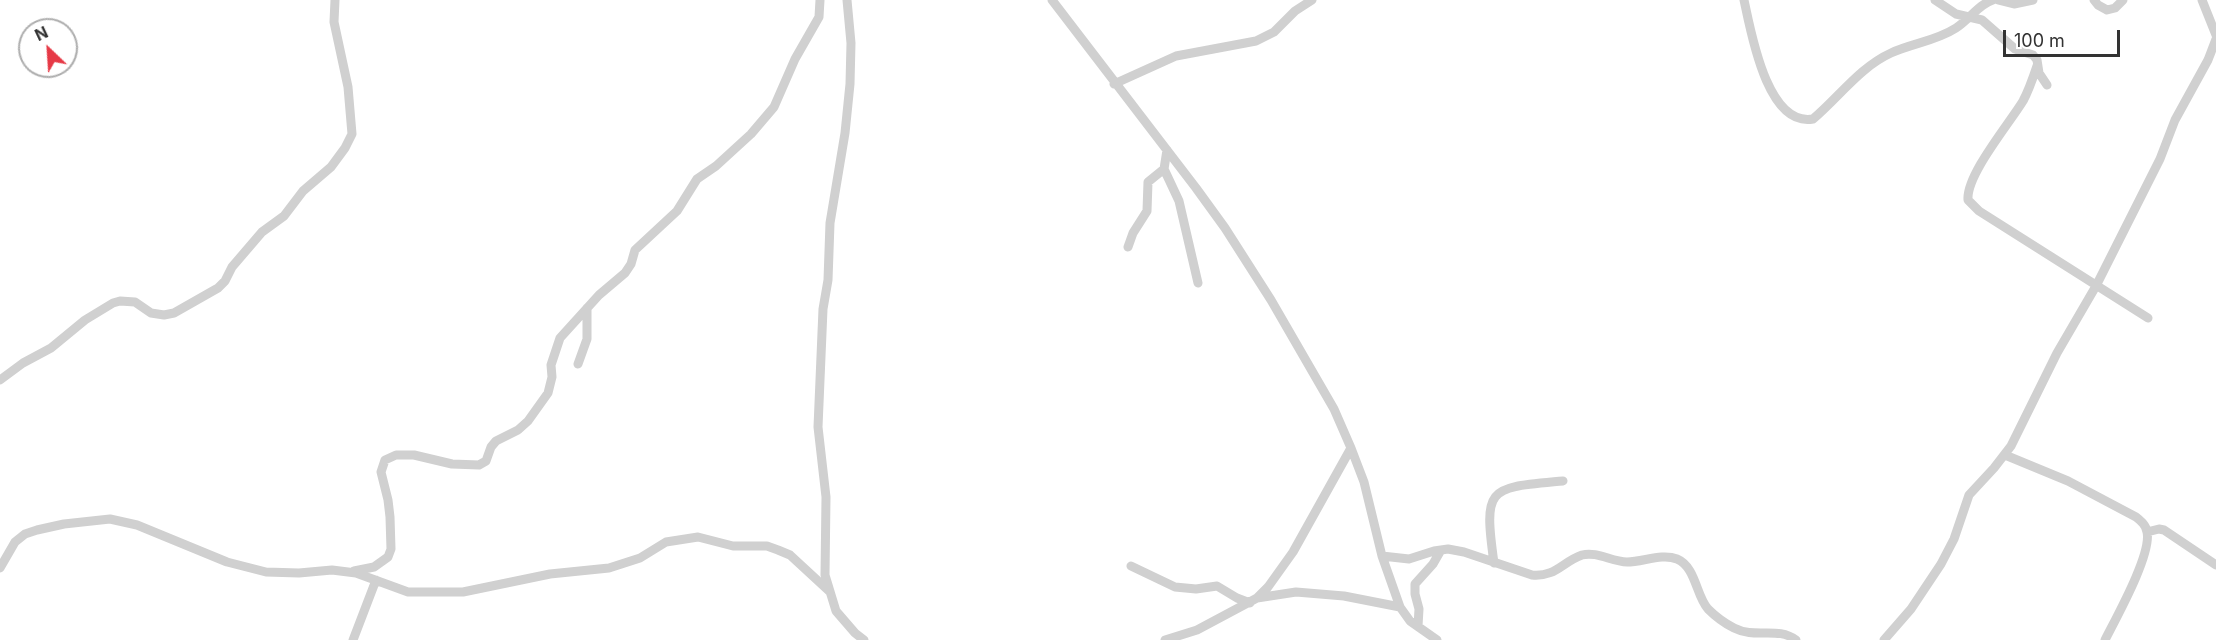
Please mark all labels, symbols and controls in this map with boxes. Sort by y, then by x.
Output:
north arrow [18,18,78,78]
scale bar [2006,18,2123,56]
text: N [31,22,51,45]
text: 100 m [2014,30,2065,51]

